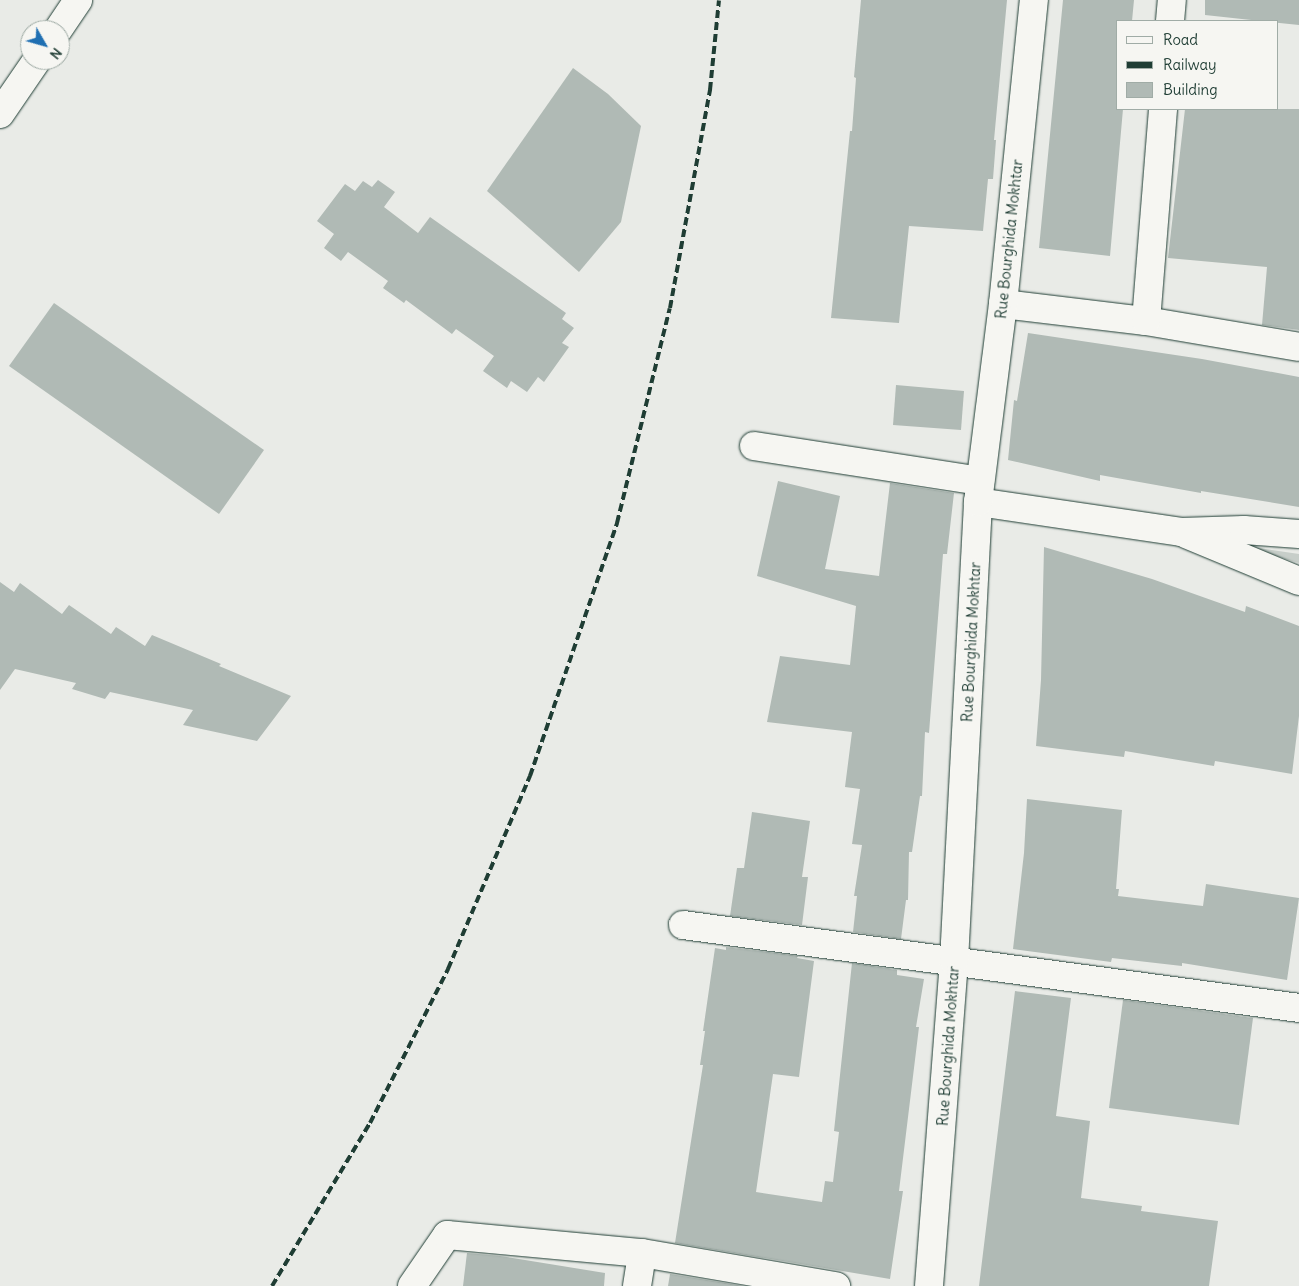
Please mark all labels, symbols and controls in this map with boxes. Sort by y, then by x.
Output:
north arrow [20,20,70,70]
legend [1116,20,1279,110]
text: Road [1163,30,1198,49]
text: N [46,44,66,63]
text: Railway [1163,55,1217,74]
text: Building [1163,80,1218,99]
street label: Rue Bourghida Mokhtar [992,158,1026,320]
street label: Rue Bourghida Mokhtar [958,561,984,723]
street label: Rue Bourghida Mokhtar [933,965,963,1127]

